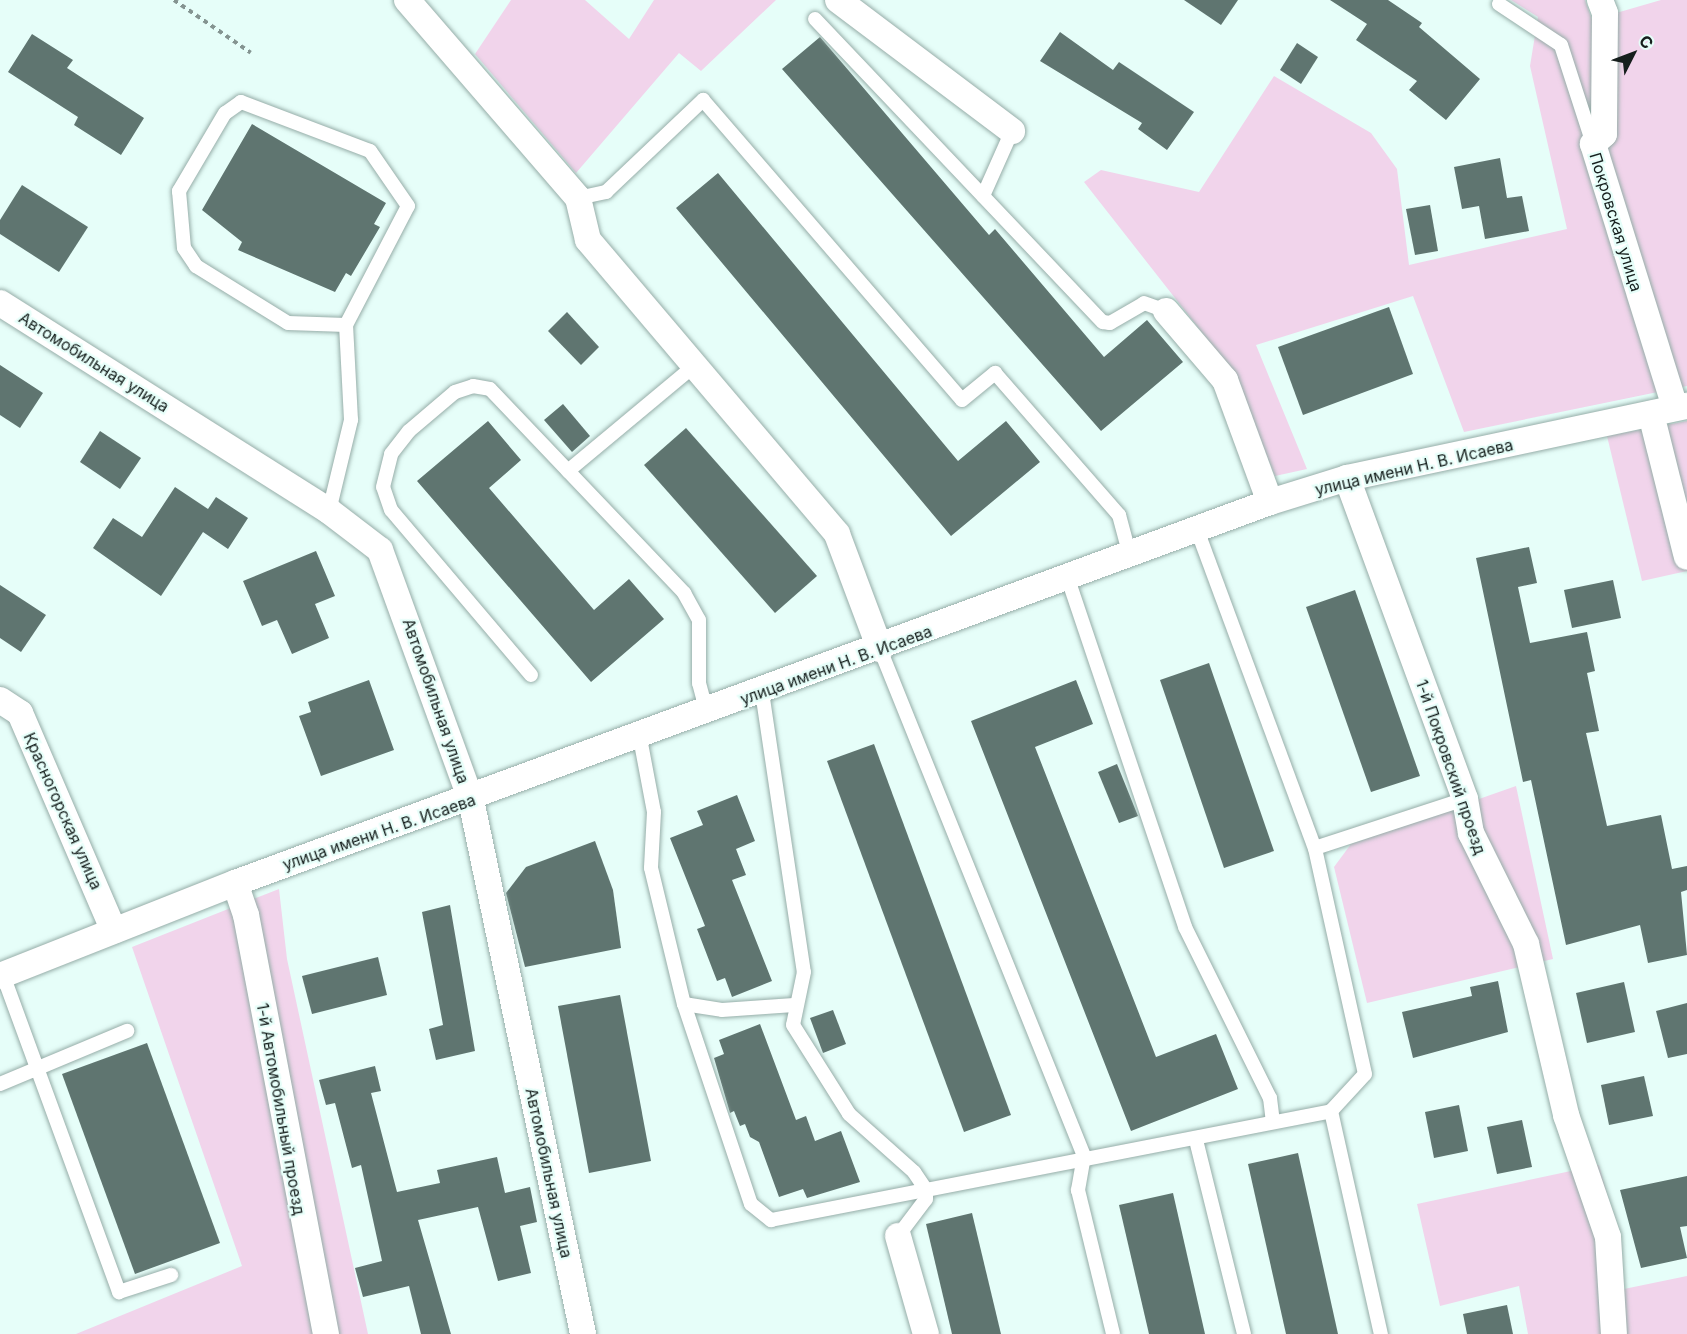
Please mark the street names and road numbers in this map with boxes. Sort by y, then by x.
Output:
street label: Покровская улица [1586,150,1646,294]
street label: Автомобильная улица [16,308,172,416]
street label: улица имени Н. В. Исаева [1313,435,1515,499]
street label: Автомобильная улица [399,616,473,786]
street label: улица имени Н. В. Исаева [737,621,935,709]
street label: 1-й Покровский проезд [1412,677,1490,857]
street label: Красногорская улица [20,730,106,892]
street label: улица имени Н. В. Исаева [280,790,478,874]
street label: 1-й Автомобильный проезд [253,1001,309,1217]
street label: Автомобильная улица [522,1086,576,1260]

